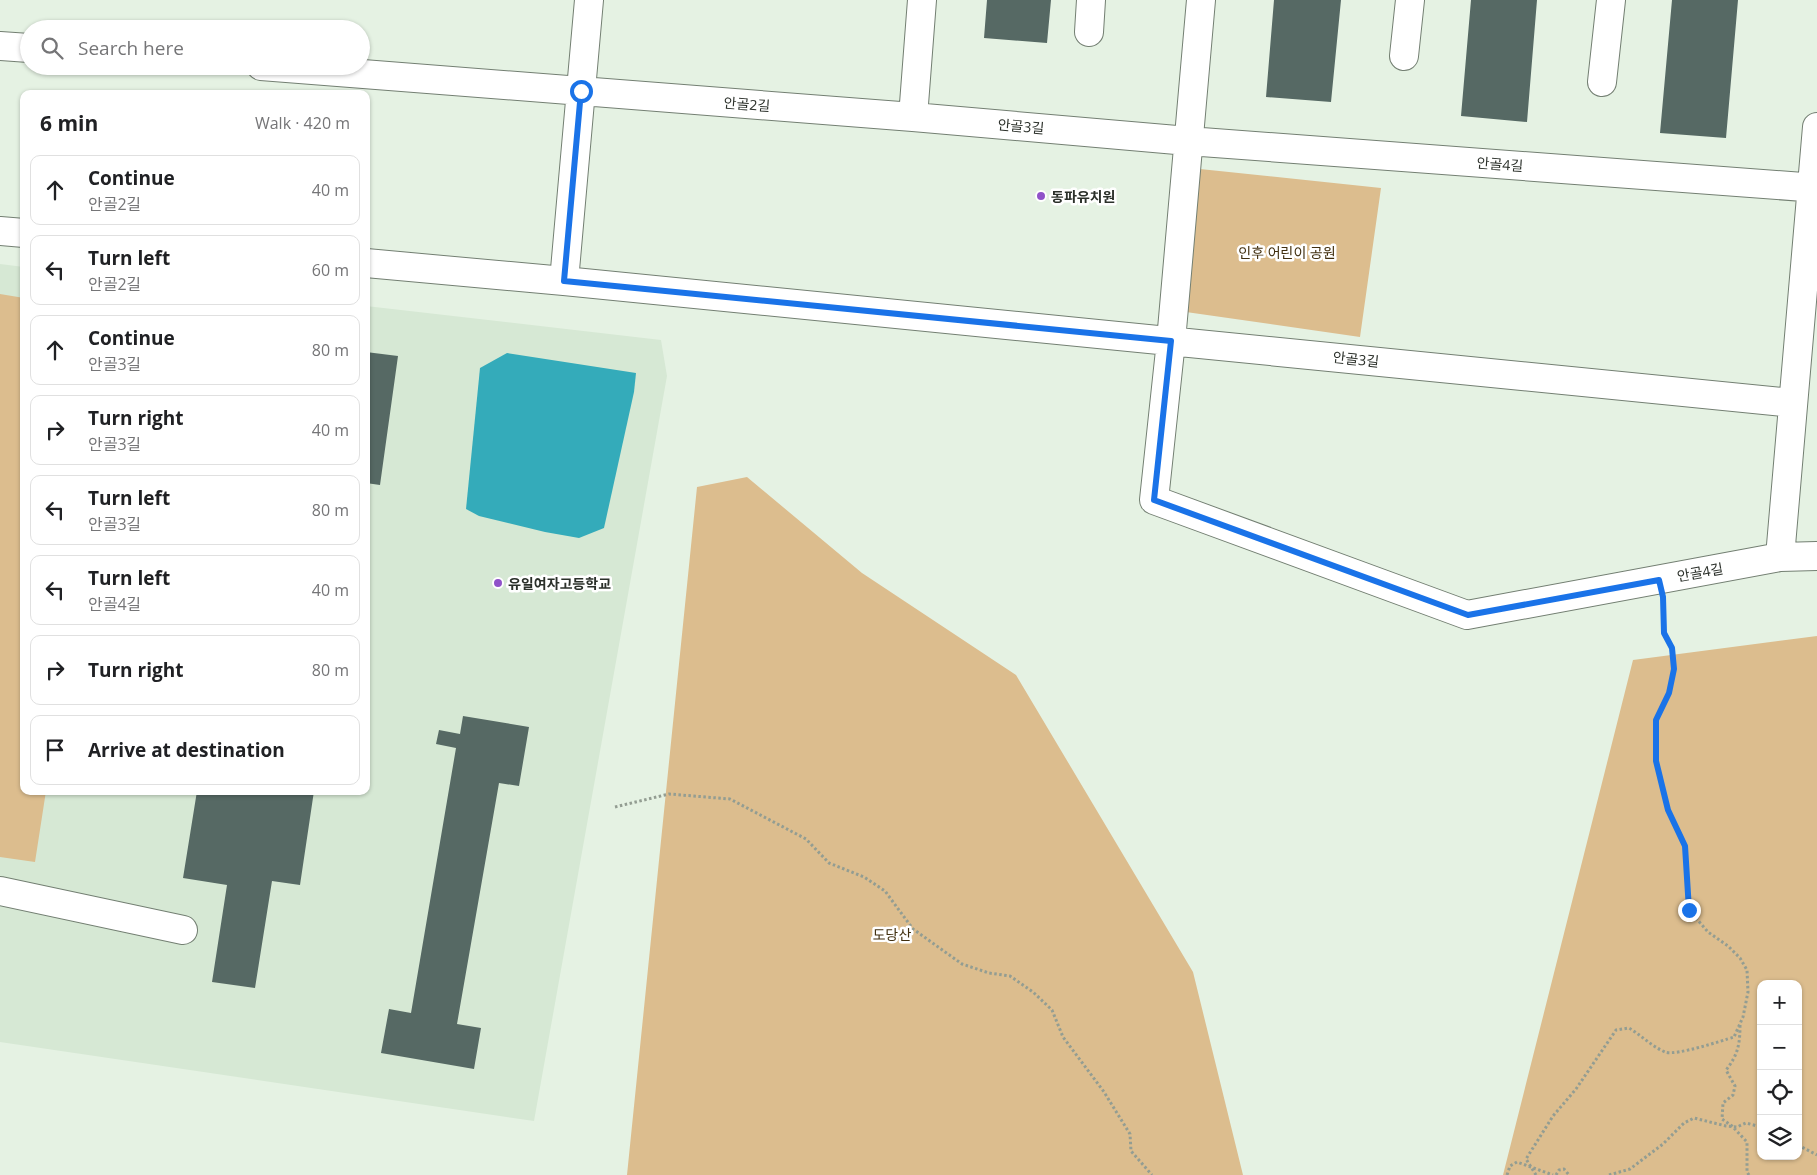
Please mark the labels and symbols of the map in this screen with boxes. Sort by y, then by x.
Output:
route start [570,80,593,103]
street label: 안골2길 [723,93,771,115]
street label: 안골3길 [997,115,1045,137]
street label: 안골4길 [1476,153,1524,175]
place label: 동파유치원 [1051,187,1115,206]
marker: 동파유치원 [1035,190,1047,202]
park label: 인후 어린이 공원 [1238,243,1336,262]
street label: 안골3길 [1332,347,1380,371]
street label: 안골4길 [1675,559,1725,585]
place label: 유일여자고등학교 [508,574,611,593]
marker: 유일여자고등학교 [492,577,504,589]
route end [1678,899,1701,922]
park label: 도당산 [873,925,911,944]

